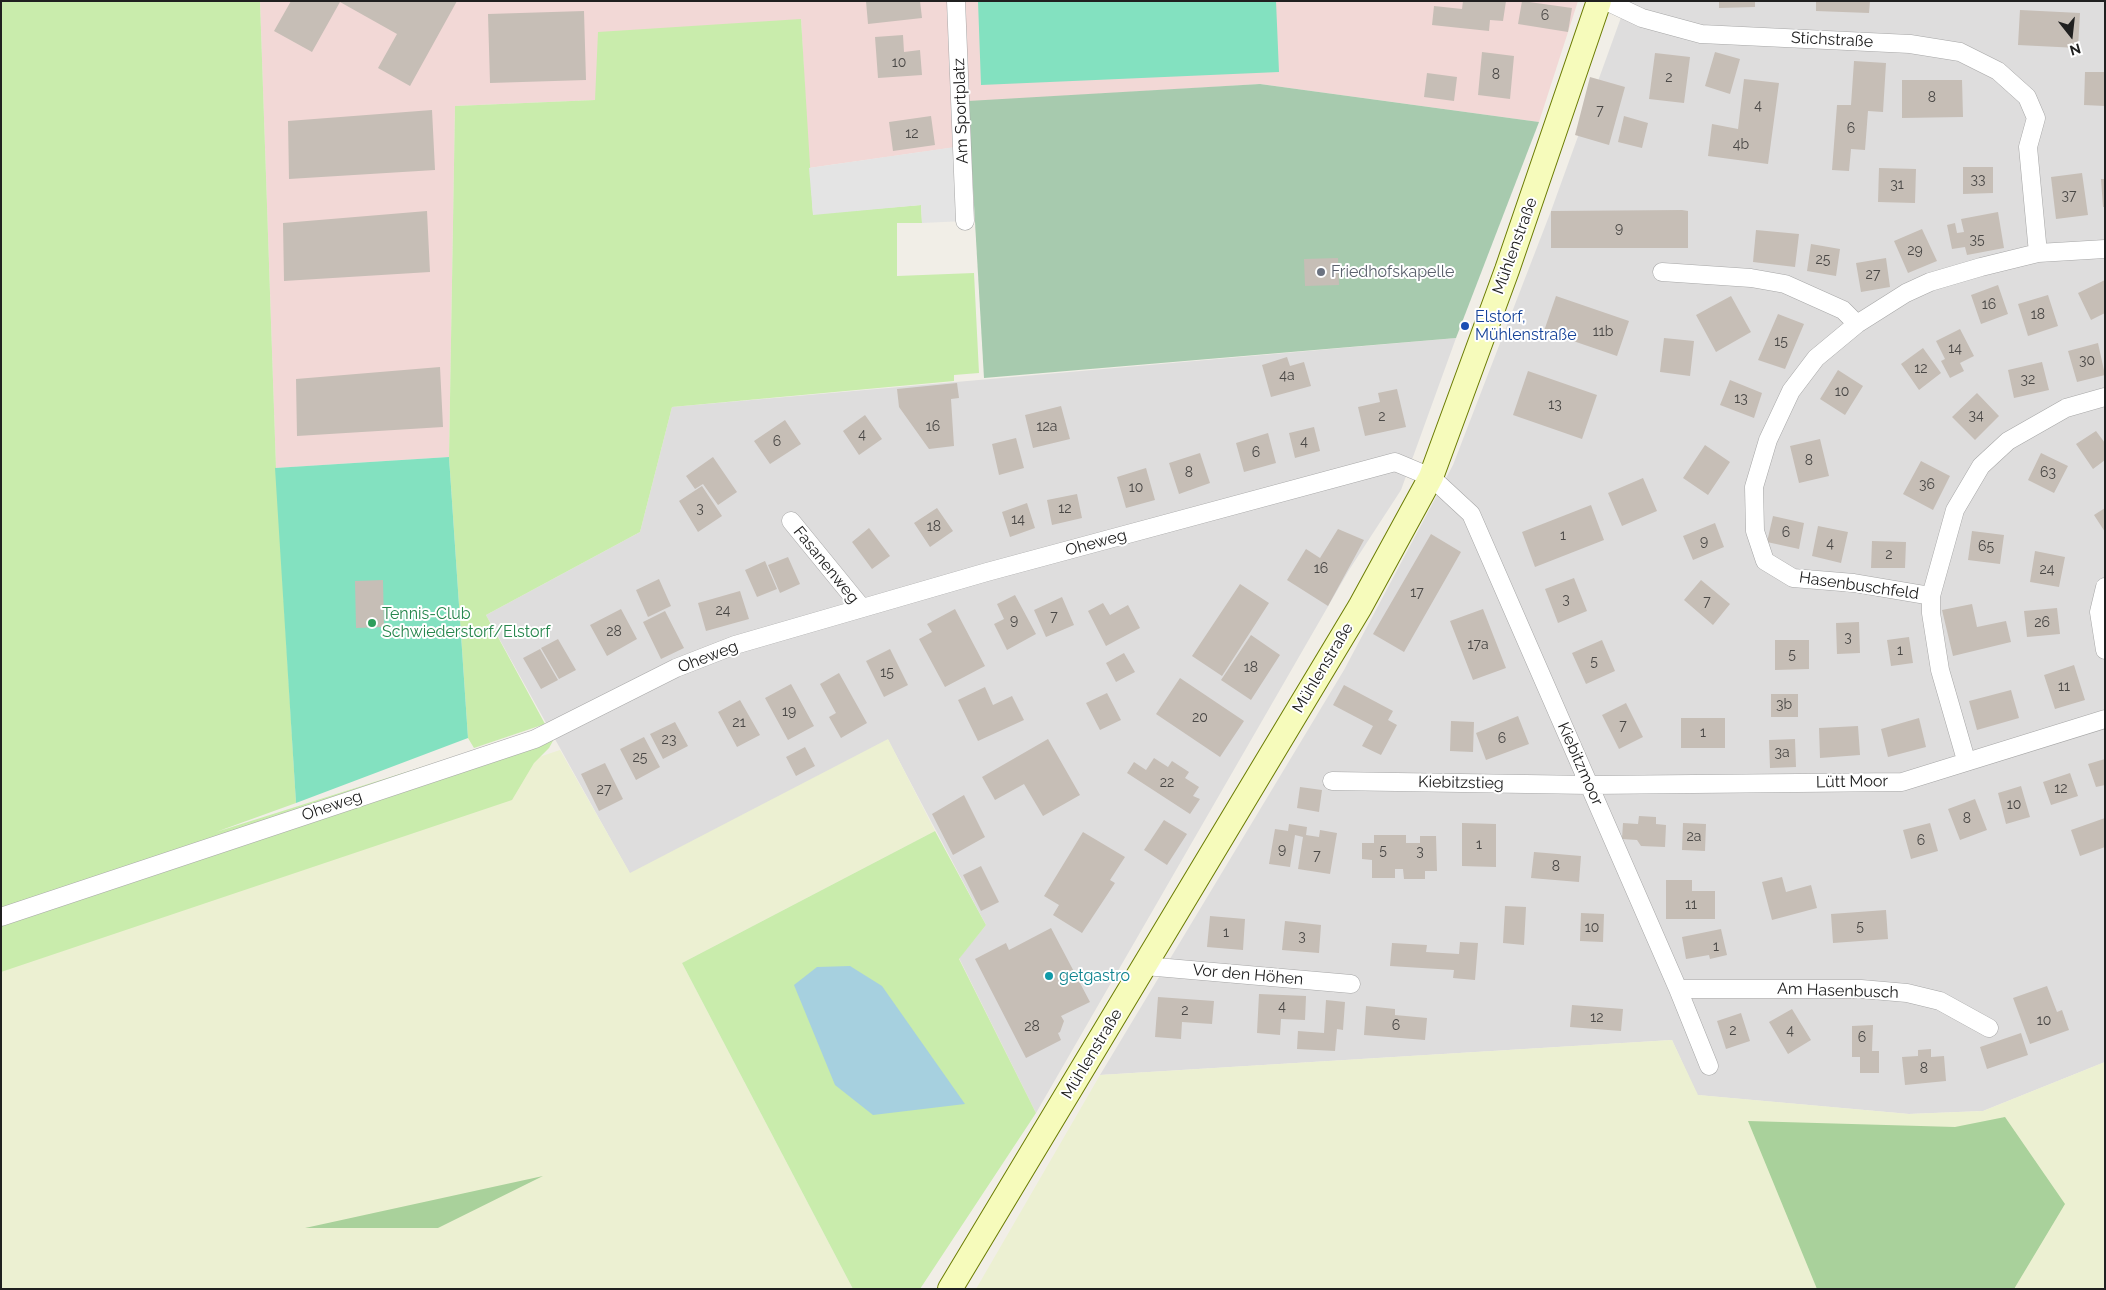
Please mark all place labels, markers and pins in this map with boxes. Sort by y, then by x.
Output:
place label: Friedhofskapelle [1331,262,1455,282]
marker: Friedhofskapelle [1315,266,1327,278]
place label: Elstorf, Mühlenstraße [1475,307,1577,345]
marker: Elstorf, Mühlenstraße [1459,320,1471,332]
place label: Tennis-Club Schwiederstorf/Elstorf [382,604,550,642]
marker: Tennis-Club Schwiederstorf/Elstorf [366,617,378,629]
place label: getgastro [1059,966,1130,986]
marker: getgastro [1043,970,1055,982]

